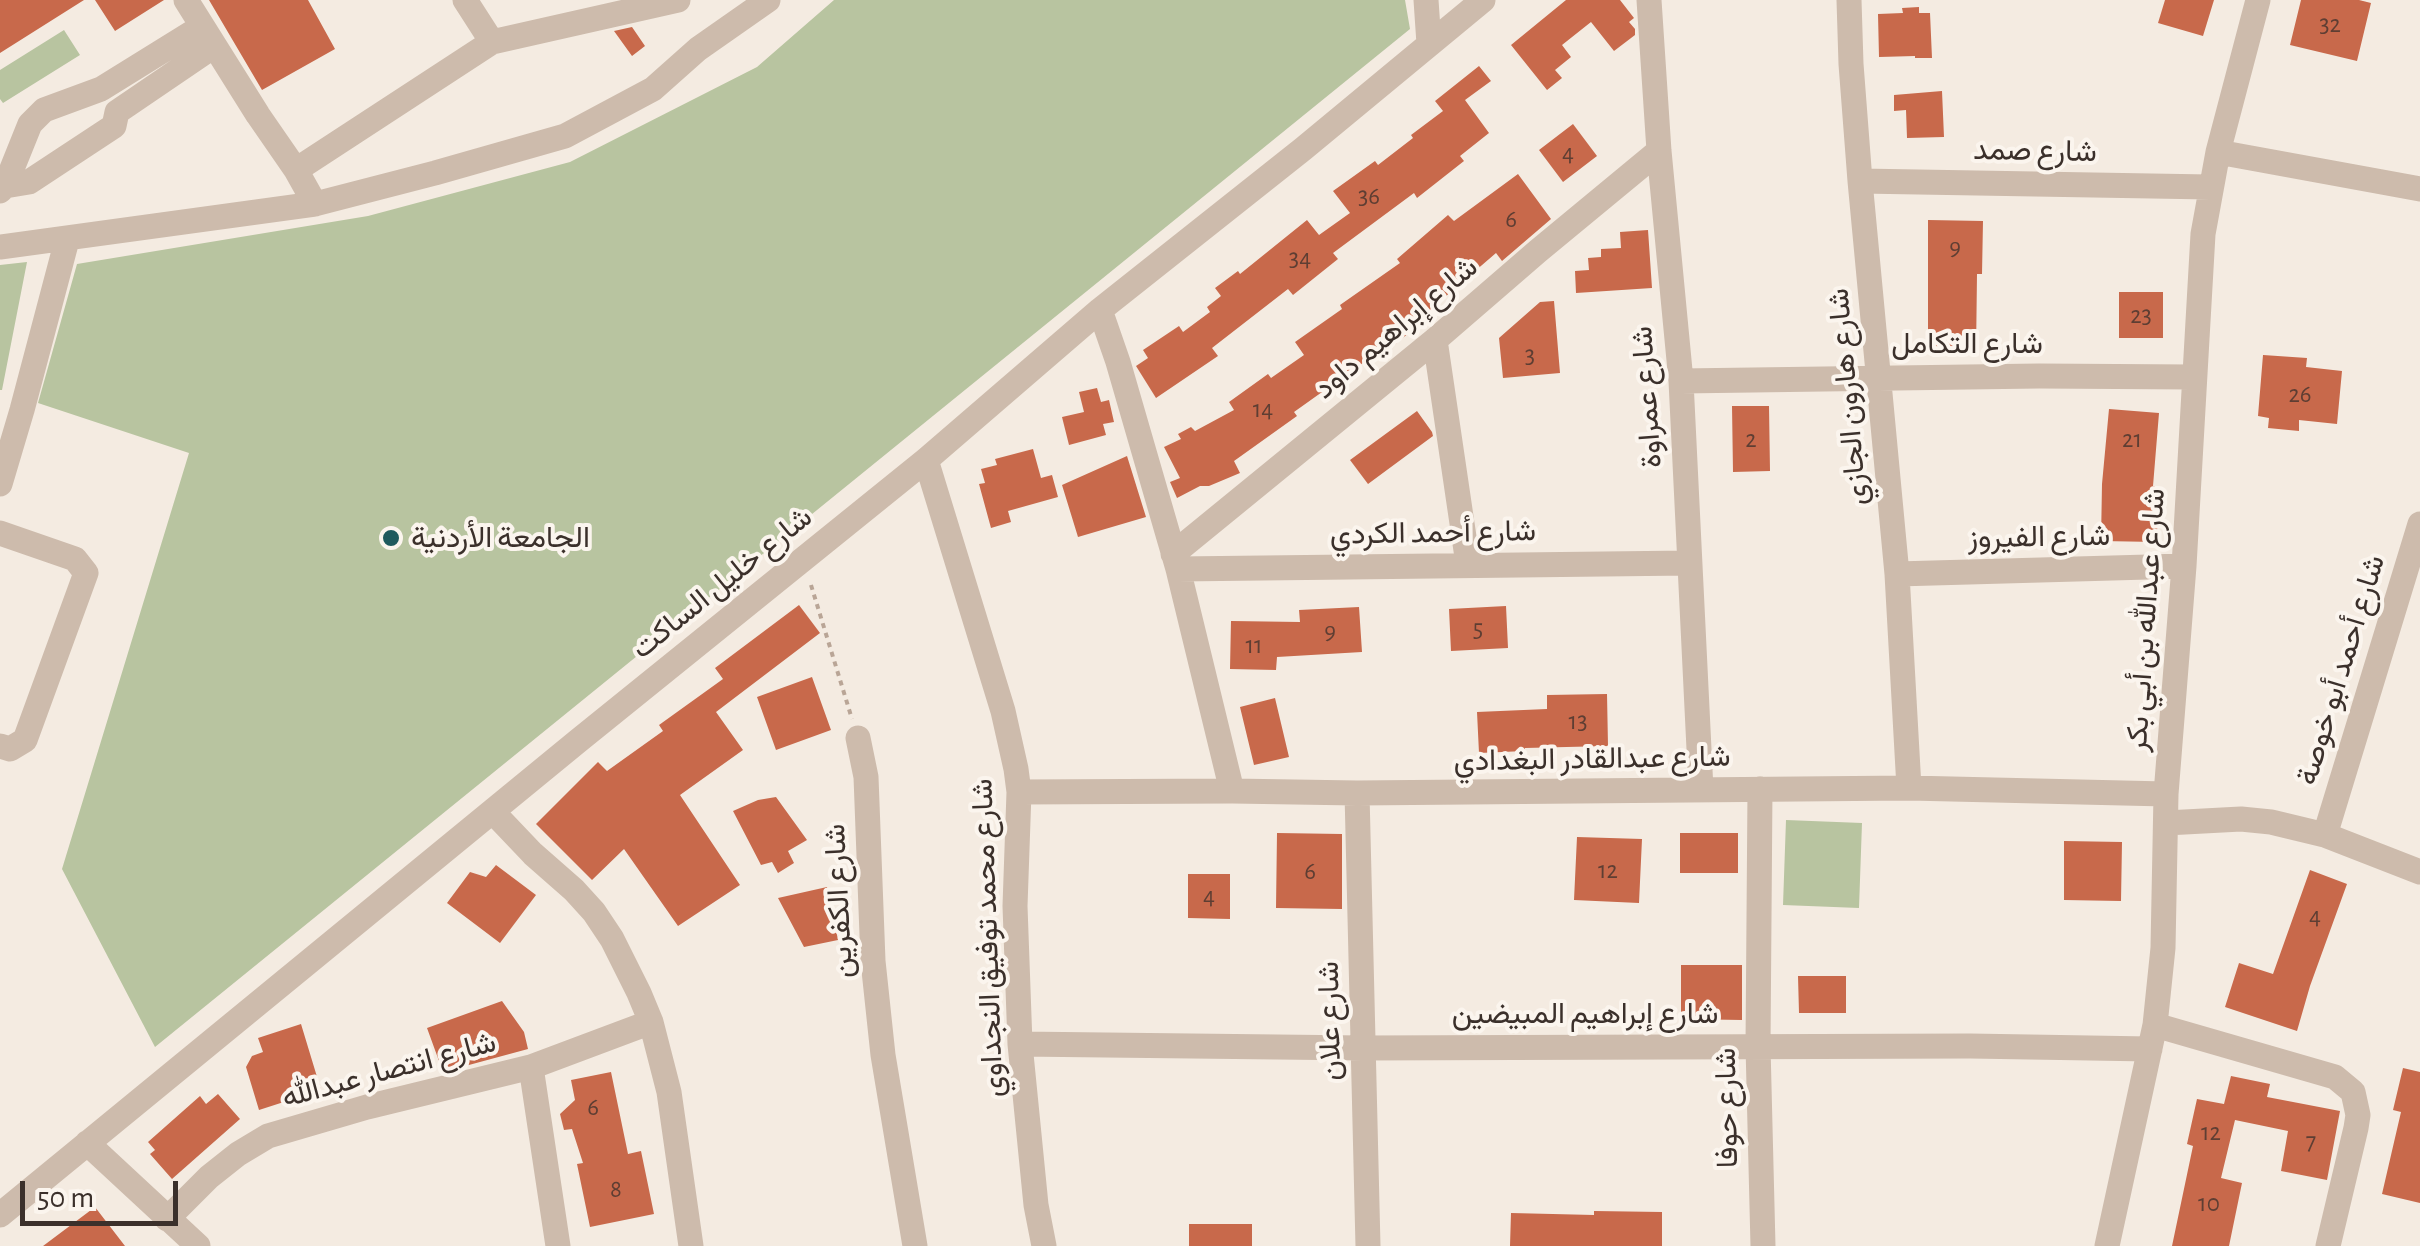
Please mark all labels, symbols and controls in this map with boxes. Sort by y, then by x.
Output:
house number: 32 [2319,9,2341,39]
street label: شارع صمد [1973,132,2097,170]
house number: 4 [1562,138,1574,168]
house number: 36 [1358,181,1380,211]
house number: 6 [1505,204,1517,234]
house number: 9 [1949,232,1961,262]
house number: 34 [1289,243,1311,273]
street label: شارع إبراهيم داود [1307,249,1485,407]
street label: شارع هارون الجازي [1821,287,1875,507]
house number: 23 [2130,300,2152,330]
street label: شارع عمراوة [1624,325,1670,469]
street label: شارع التكامل [1891,326,2043,362]
house number: 3 [1525,340,1535,370]
house number: 26 [2288,379,2312,409]
house number: 14 [1253,394,1273,424]
house number: 2 [1745,424,1757,454]
house number: 21 [2122,424,2142,454]
street label: شارع عبدالله بن أبي بكر [2119,487,2173,753]
street label: شارع خليل الساكت [624,499,820,667]
street label: شارع أحمد الكردي [1330,513,1536,553]
street label: شارع الفيروز [1967,518,2111,556]
place label: الجامعة الأردنية [411,520,590,556]
marker: الجامعة الأردنية [380,527,402,549]
street label: شارع أحمد أبو خوصة [2289,551,2393,789]
house number: 5 [1473,613,1483,643]
house number: 9 [1324,616,1336,646]
house number: 11 [1245,630,1263,660]
house number: 13 [1569,706,1587,736]
street label: شارع عبدالقادر البغدادي [1453,739,1731,779]
street label: شارع محمد توفيق النجداوي [964,778,1012,1098]
street label: شارع الكفرين [817,823,861,979]
house number: 12 [1598,855,1618,885]
house number: 6 [1304,856,1316,886]
house number: 4 [1203,881,1215,911]
house number: 4 [2309,901,2321,931]
street label: شارع علان [1311,961,1349,1081]
street label: شارع إبراهيم المبيضين [1452,996,1718,1032]
street label: شارع انتصار عبدالله [278,1024,500,1116]
street label: شارع حوفا [1708,1048,1746,1168]
house number: 6 [587,1092,599,1122]
house number: 12 [2201,1117,2221,1147]
house number: 7 [2306,1126,2316,1156]
scale bar [25,1161,182,1223]
house number: 8 [610,1174,622,1204]
text: 50 m [37,1183,94,1213]
house number: 10 [2198,1188,2220,1218]

